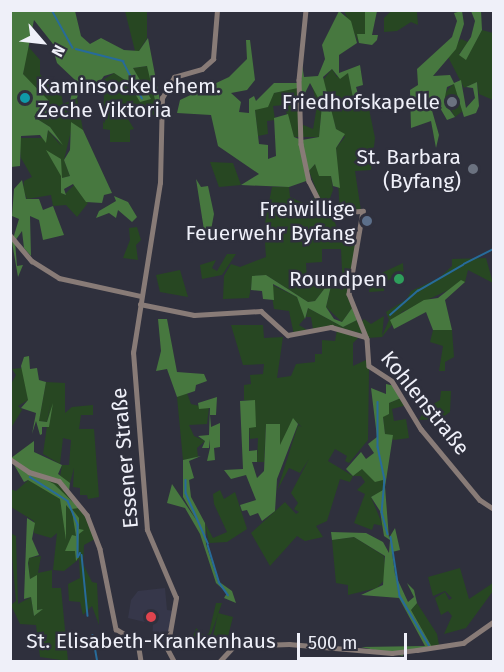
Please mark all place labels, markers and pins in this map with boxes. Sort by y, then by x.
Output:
place label: Kaminsockel ehem. Zeche Viktoria [37,73,221,123]
place label: Friedhofskapelle [282,89,440,115]
marker: Kaminsockel ehem. Zeche Viktoria [18,91,32,105]
marker: Friedhofskapelle [445,95,459,109]
place label: St. Barbara (Byfang) [357,144,461,194]
marker: St. Barbara (Byfang) [466,162,480,176]
place label: Freiwillige Feuerwehr Byfang [185,196,355,246]
marker: Freiwillige Feuerwehr Byfang [360,214,374,228]
place label: Roundpen [289,266,387,292]
marker: Roundpen [392,272,406,286]
marker: St. Elisabeth-Krankenhaus [142,608,160,626]
place label: St. Elisabeth-Krankenhaus [26,628,276,654]

